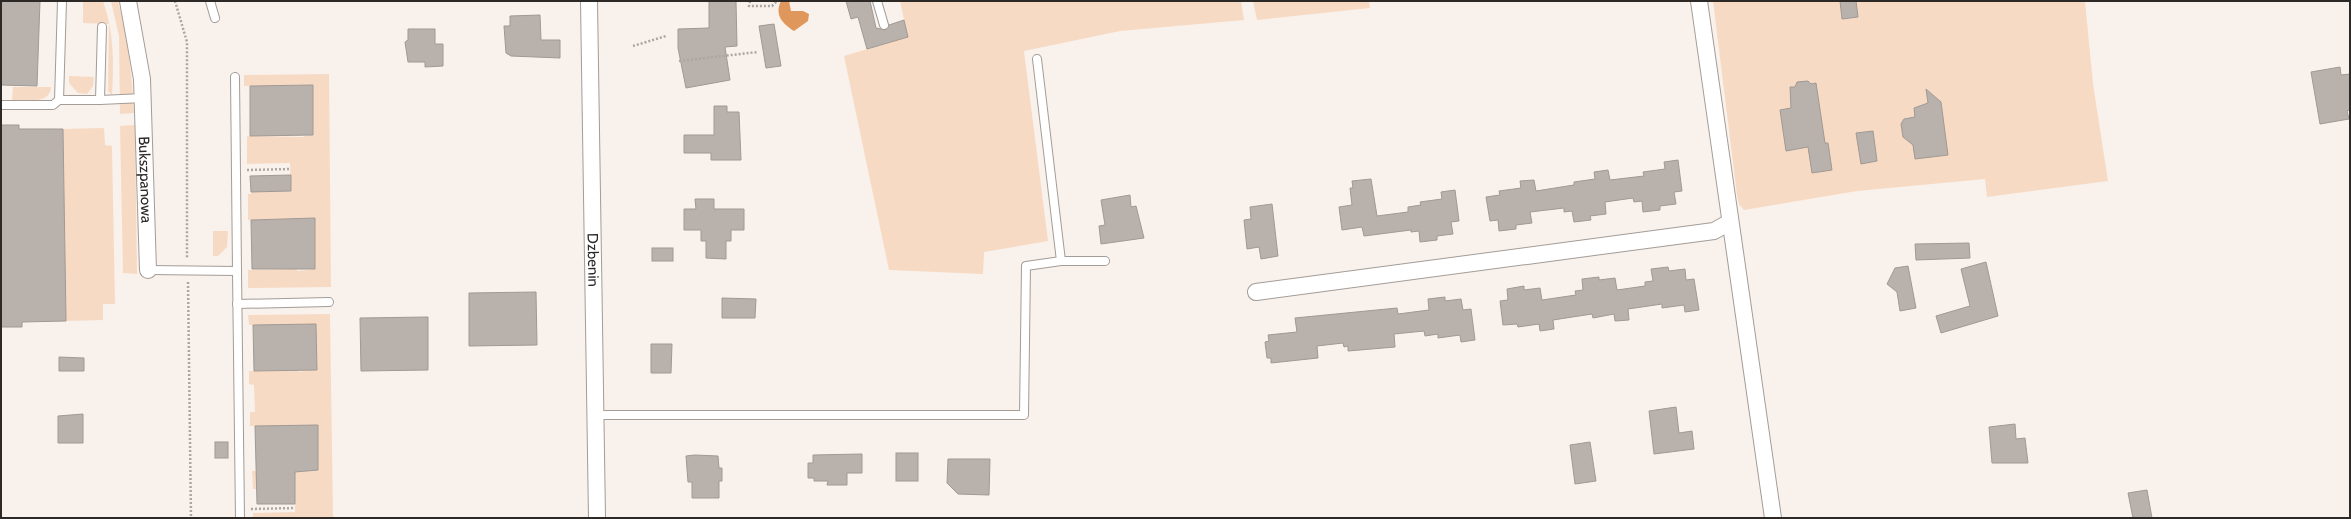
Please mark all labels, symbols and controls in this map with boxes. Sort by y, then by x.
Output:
street label: Bukszpanowa [135,136,156,224]
street label: Dzbenin [584,233,602,287]

